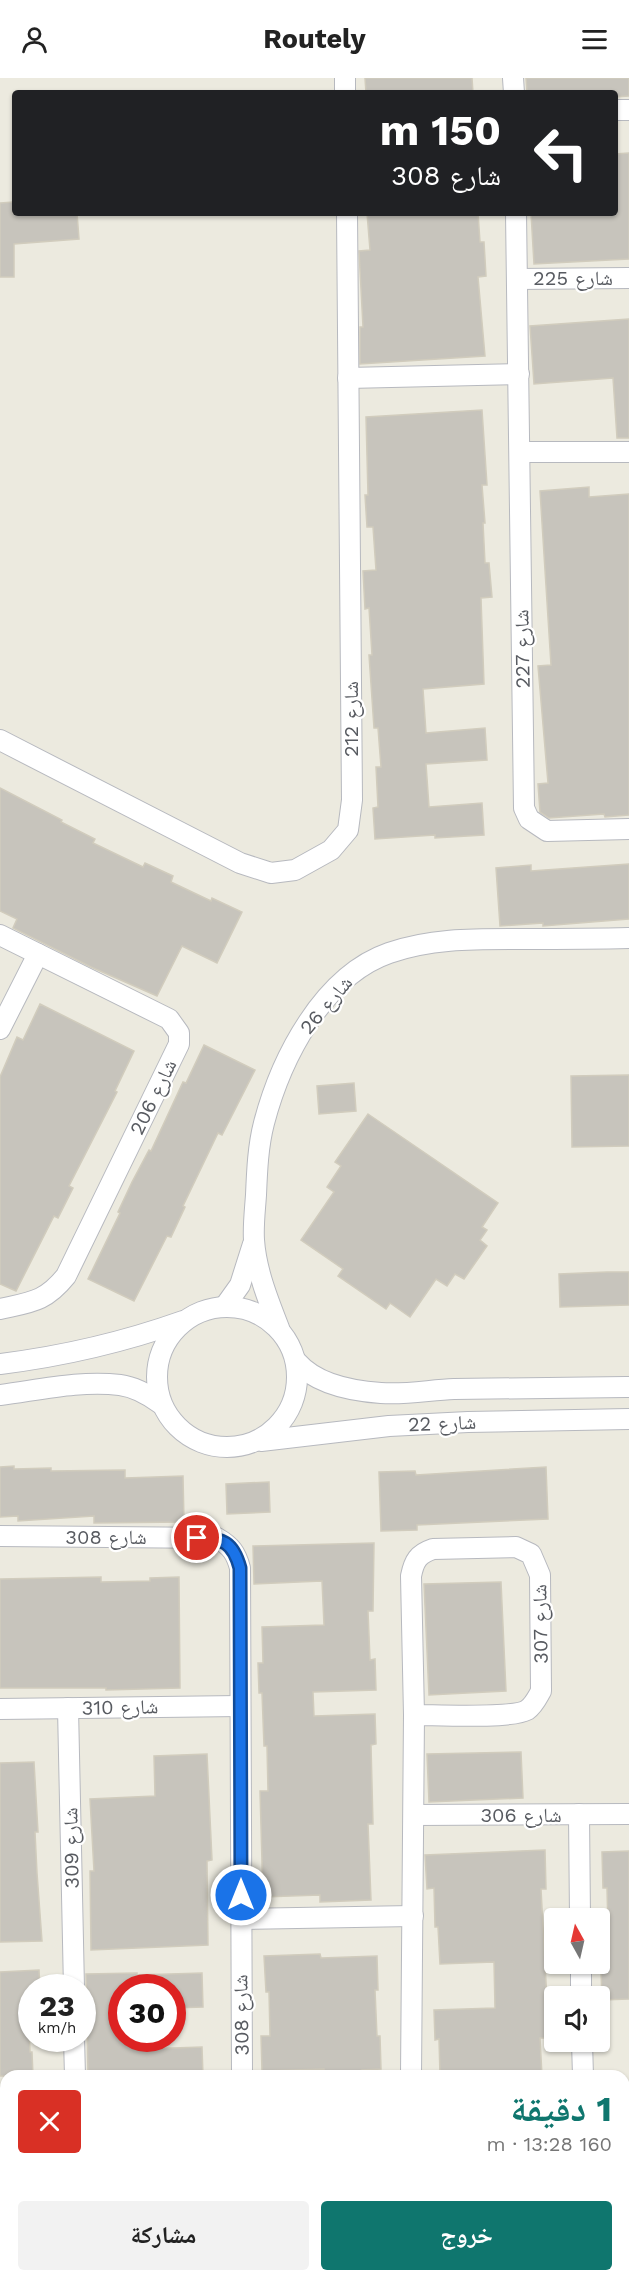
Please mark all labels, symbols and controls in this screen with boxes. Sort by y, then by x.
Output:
icon: person [18,23,51,56]
text: Routely [263,23,366,55]
icon: menu [578,23,611,56]
text: 150 m [380,106,501,155]
icon: left [522,114,600,192]
text: شارع 308 [391,160,501,192]
street label: شارع 225 [533,266,613,291]
street label: شارع 227 [509,609,536,689]
street label: شارع 212 [339,681,364,757]
street label: شارع 26 [295,971,358,1040]
street label: شارع 206 [124,1055,182,1139]
street label: شارع 22 [408,1410,477,1437]
pin [171,1512,222,1563]
icon: arrive [180,1521,213,1554]
street label: شارع 308 [65,1525,147,1550]
street label: شارع 307 [527,1584,554,1664]
street label: شارع 310 [81,1694,159,1721]
street label: شارع 306 [480,1803,562,1828]
street label: شارع 309 [58,1807,85,1889]
position arrow [209,1863,273,1927]
north arrow [544,1908,610,1974]
map controls [544,1908,610,2052]
speed limit sign: 30 [108,1974,186,2052]
street label: شارع 308 [228,1974,255,2056]
button: sound [544,1986,610,2052]
text: 23 [39,1988,75,2023]
text: km/h [38,2019,76,2037]
text: 1 دقيقة [511,2088,612,2130]
button: close [18,2090,81,2153]
text: 160 m · 13:28 [487,2132,612,2156]
button: مشاركة [18,2201,309,2270]
button: خروج [321,2201,612,2270]

